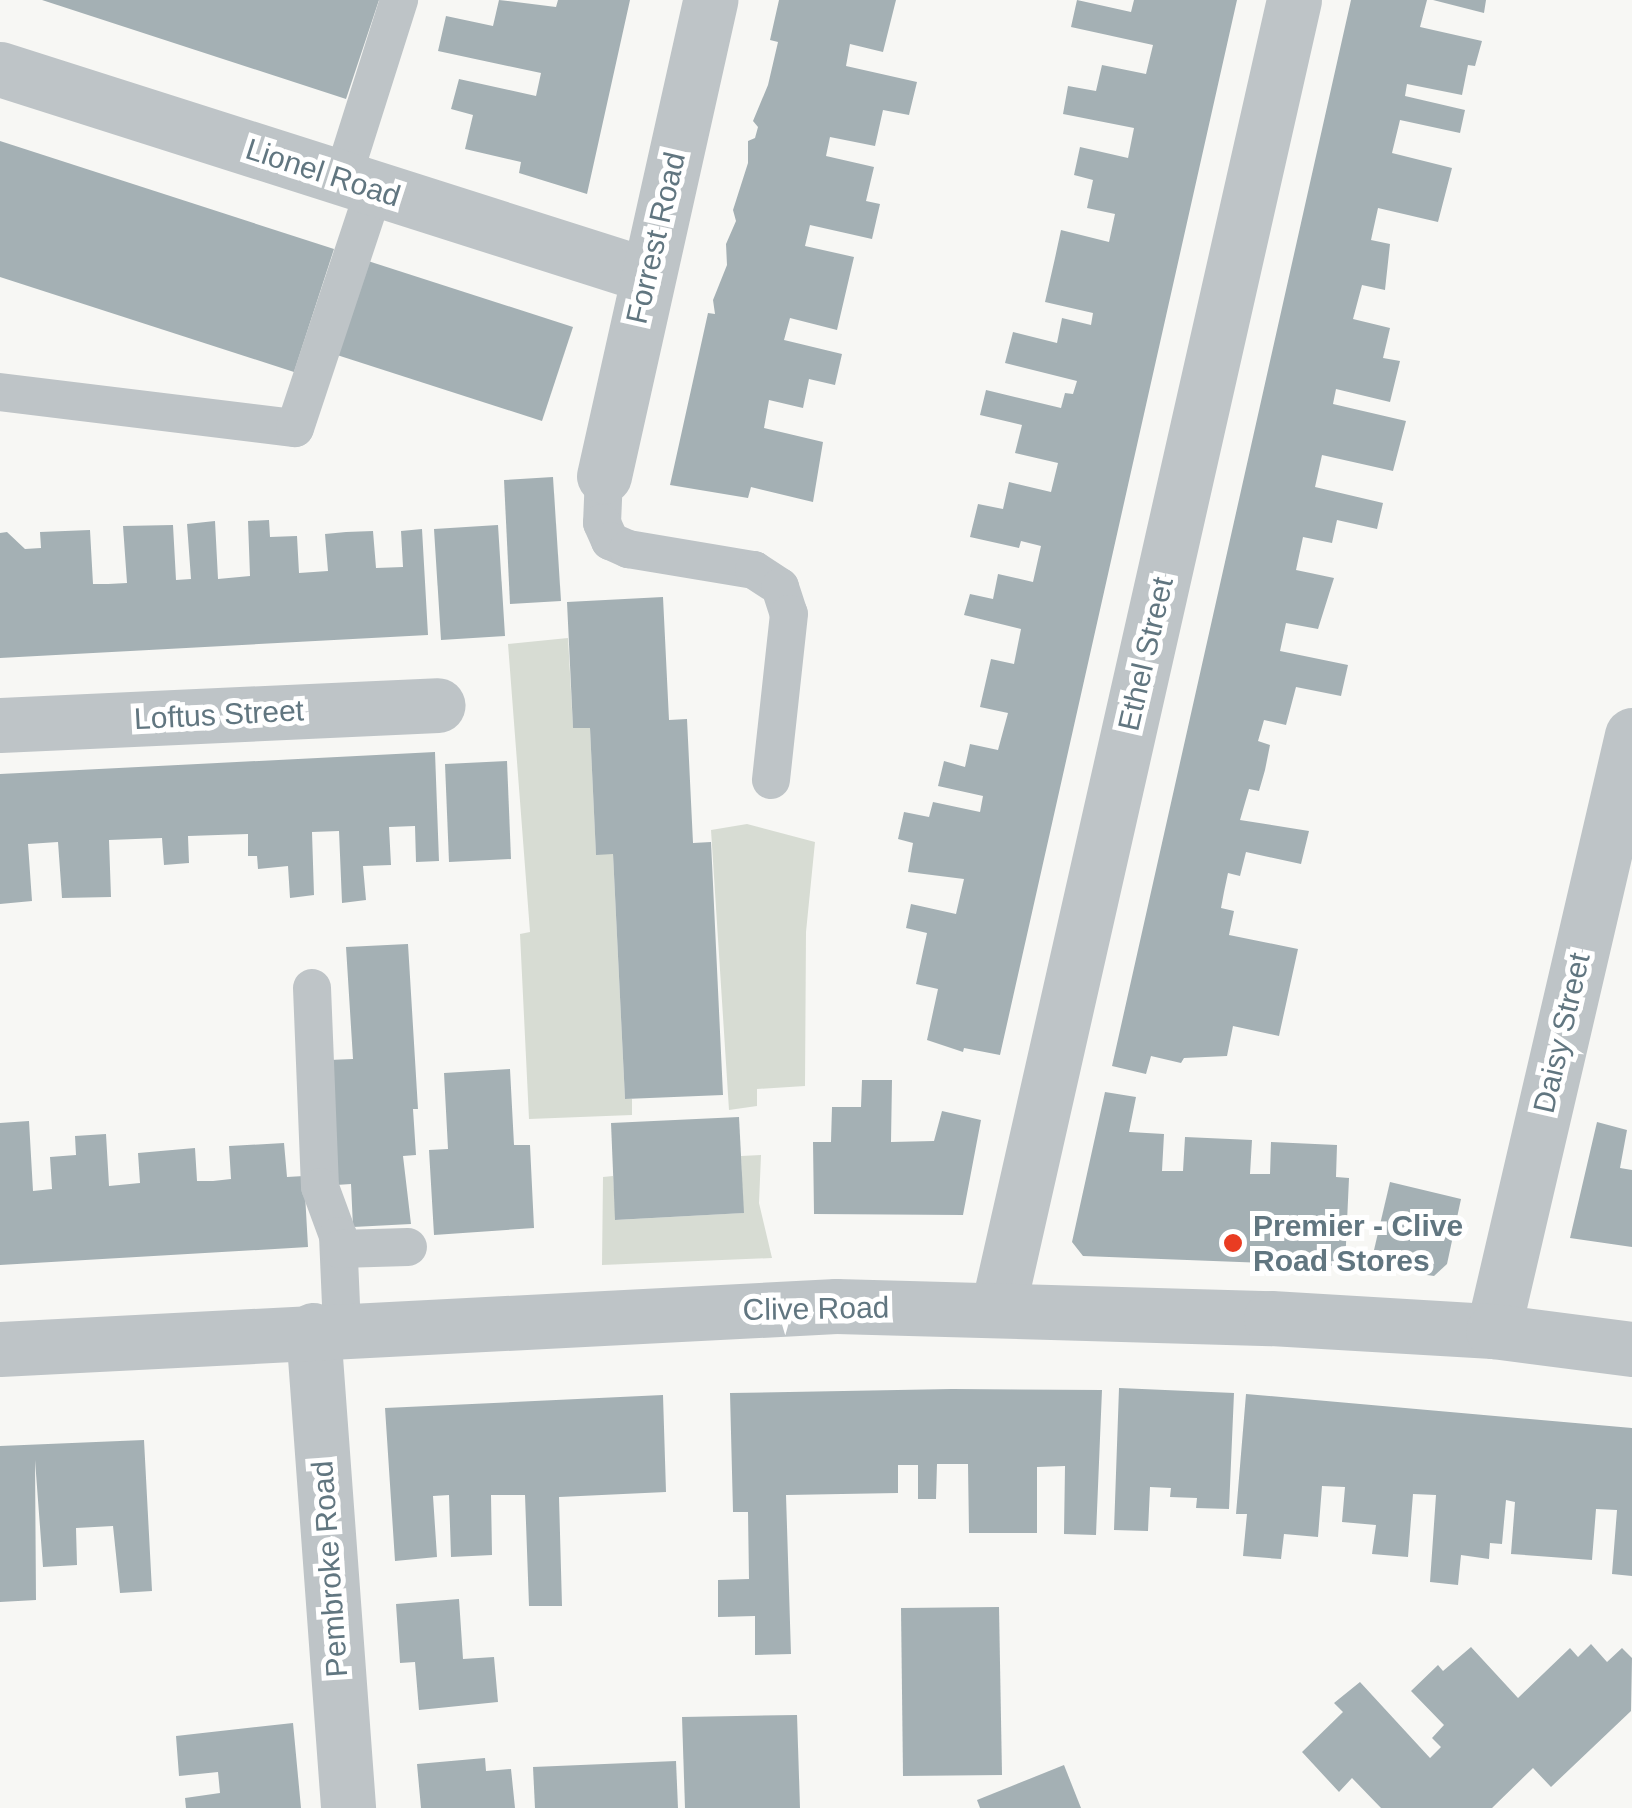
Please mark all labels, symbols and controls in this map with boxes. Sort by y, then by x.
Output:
street label: Lionel Road [241,131,405,215]
street label: Forrest Road [619,149,693,327]
street label: Ethel Street [1111,574,1181,734]
street label: Loftus Street [133,693,305,737]
street label: Daisy Street [1526,949,1598,1117]
place label: Premier - Clive Road Stores [1253,1208,1463,1278]
marker: Premier - Clive Road Stores [1222,1232,1244,1254]
street label: Clive Road [742,1290,890,1328]
street label: Pembroke Road [304,1460,356,1678]

